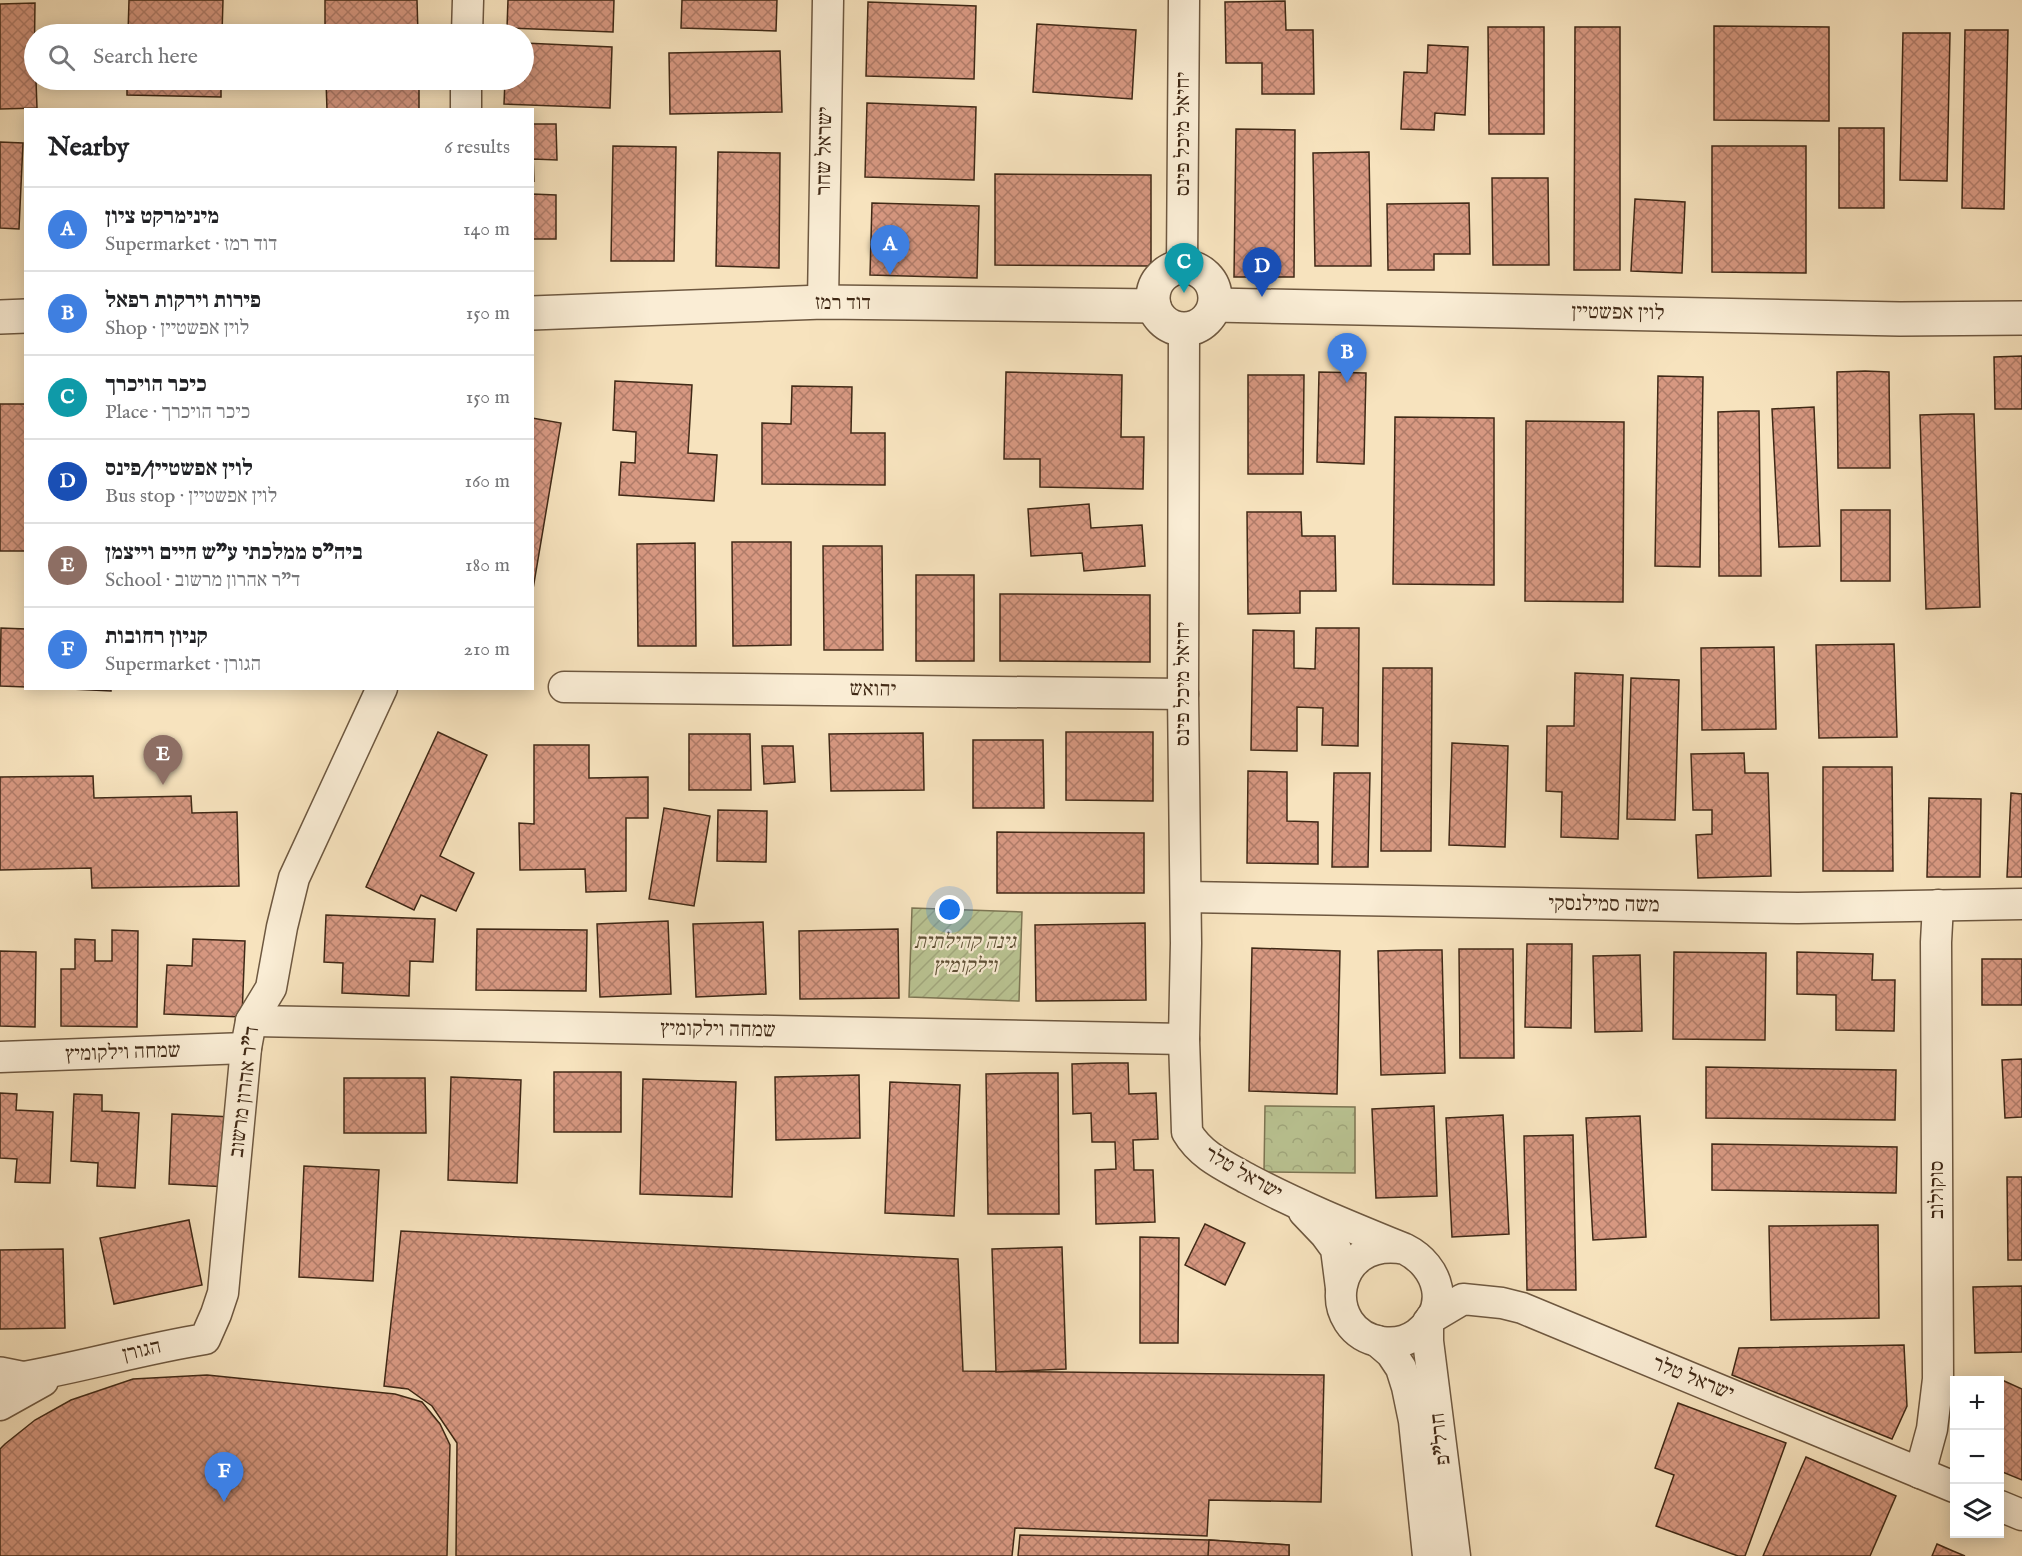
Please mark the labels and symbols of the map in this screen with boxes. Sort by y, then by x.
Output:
street label: יחיאל מיכל פינס [1170,72,1197,196]
street label: ישראל שחר [811,106,839,196]
pin: A [870,226,910,275]
pin: C [1164,244,1204,293]
pin: D [1242,248,1282,297]
street label: דוד רמז [815,290,871,317]
street label: לוין אפשטיין [1571,299,1665,327]
pin: B [1328,334,1366,383]
street label: יחיאל מיכל פינס [1170,622,1197,746]
street label: יהואש [849,676,897,704]
pin: E [144,736,182,785]
street label: משה סמילנסקי [1548,891,1660,919]
your location [935,895,964,924]
park label: גינה קהילתית וילקומיץ [914,929,1018,980]
street label: שמחה וילקומיץ [660,1015,776,1045]
street label: ד"ר אהרון מרשוב [224,1025,266,1159]
street label: שמחה וילקומיץ [65,1037,181,1069]
street label: ישראל טלר [1199,1141,1287,1207]
street label: סוקולוב [1924,1161,1951,1219]
street label: הגורן [120,1333,164,1369]
street label: ישראל טלר [1648,1350,1738,1408]
street label: חרל"פ [1424,1411,1458,1467]
pin: F [204,1452,244,1502]

